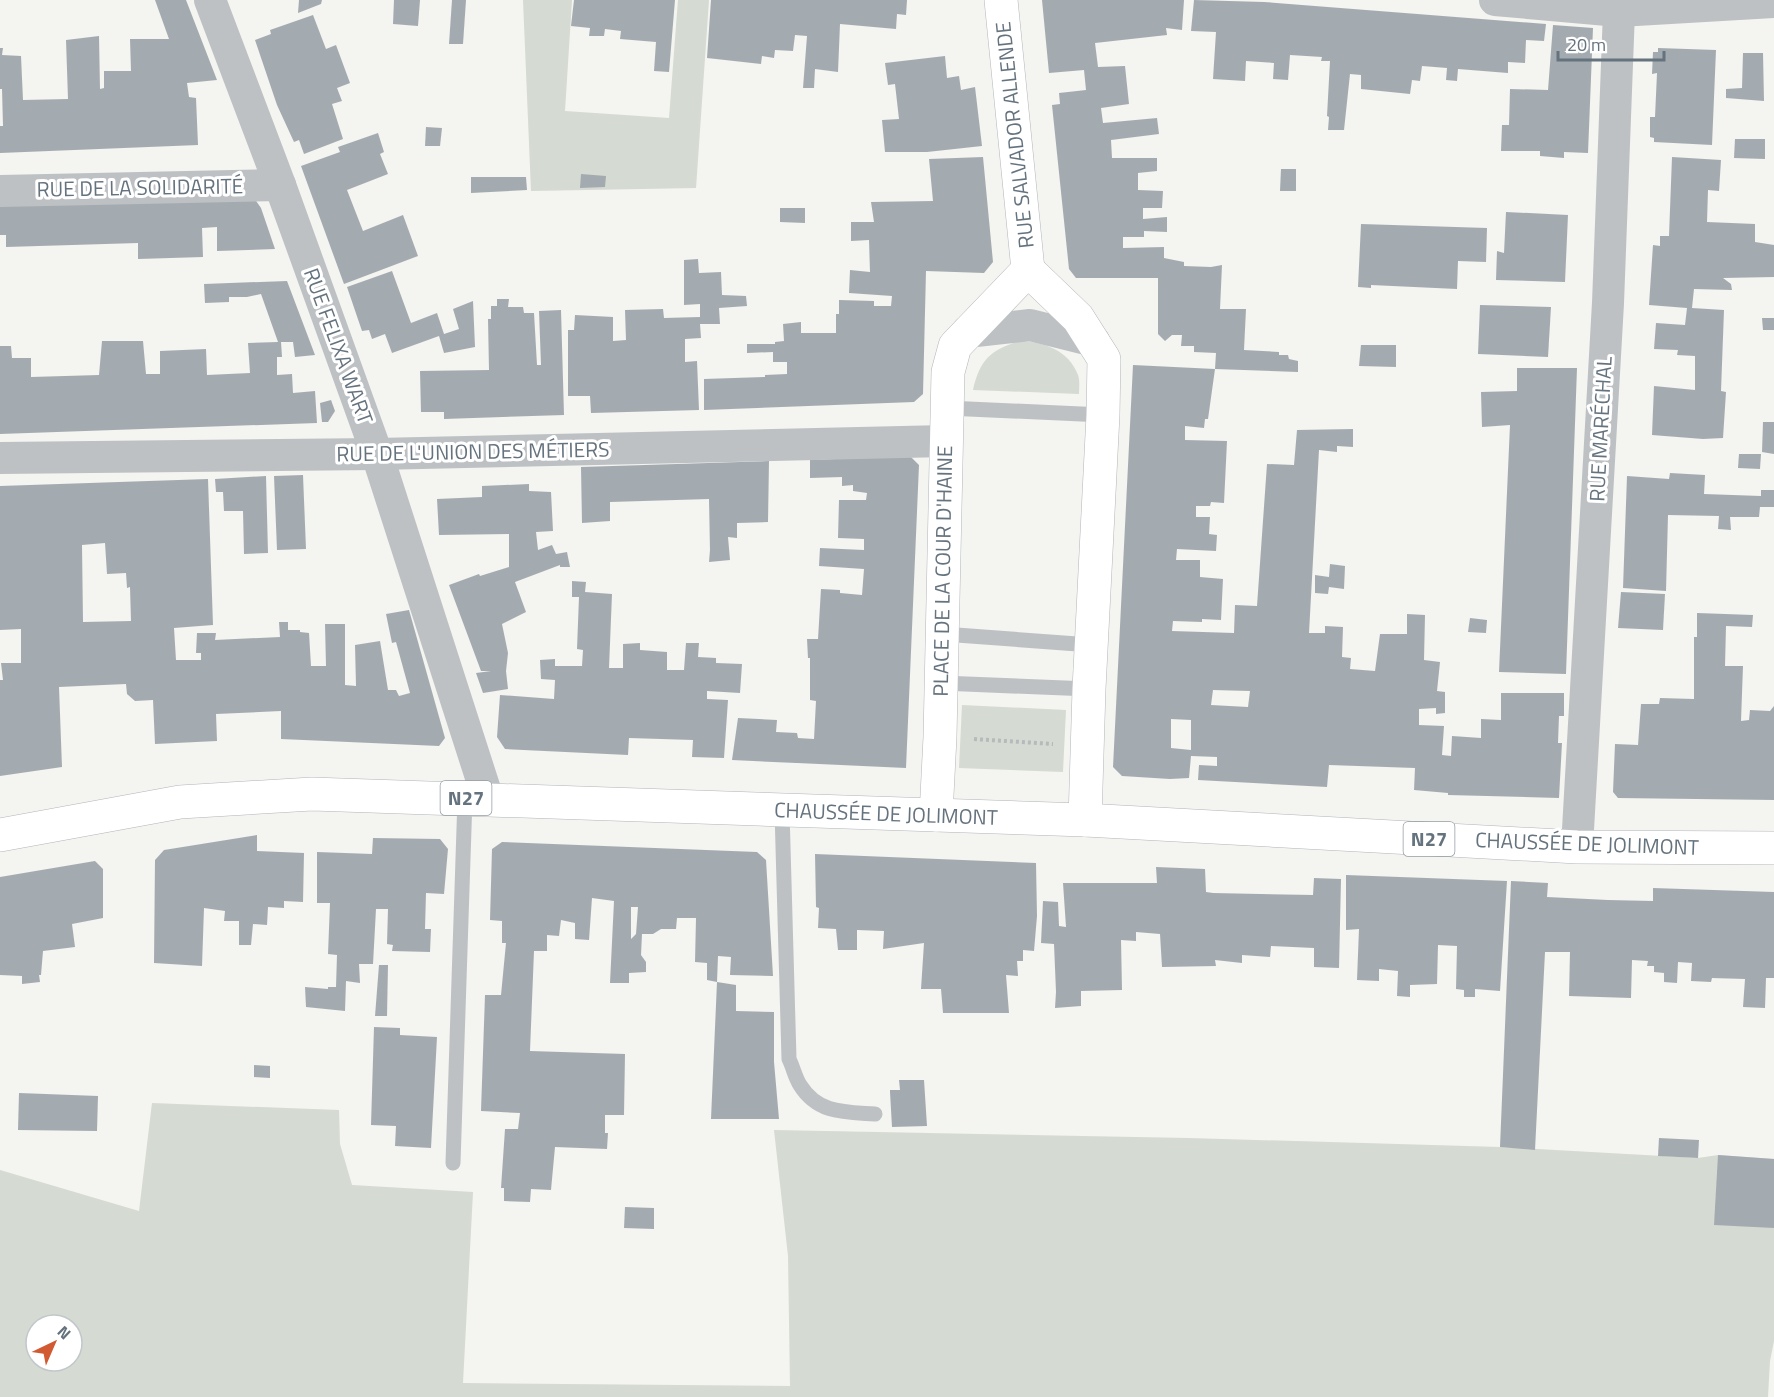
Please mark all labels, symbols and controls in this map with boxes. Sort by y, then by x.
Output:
street label: RUE SALVADOR ALLENDE [986,20,1042,250]
scale bar [1558,24,1664,62]
text: 20 m [1567,31,1606,58]
street label: RUE DE LA SOLIDARITÉ [36,169,244,205]
street label: RUE FELIXA WART [296,263,382,428]
street label: RUE MARÉCHAL [1580,356,1620,502]
street label: RUE DE L'UNION DES MÉTIERS [336,433,610,469]
street label: PLACE DE LA COUR D'HAINE [924,445,960,697]
road number: N27 [440,781,492,815]
street label: CHAUSSÉE DE JOLIMONT [774,793,998,833]
road number: N27 [1404,822,1454,856]
street label: CHAUSSÉE DE JOLIMONT [1475,823,1699,863]
north arrow [24,1313,84,1373]
text: N [52,1320,77,1345]

